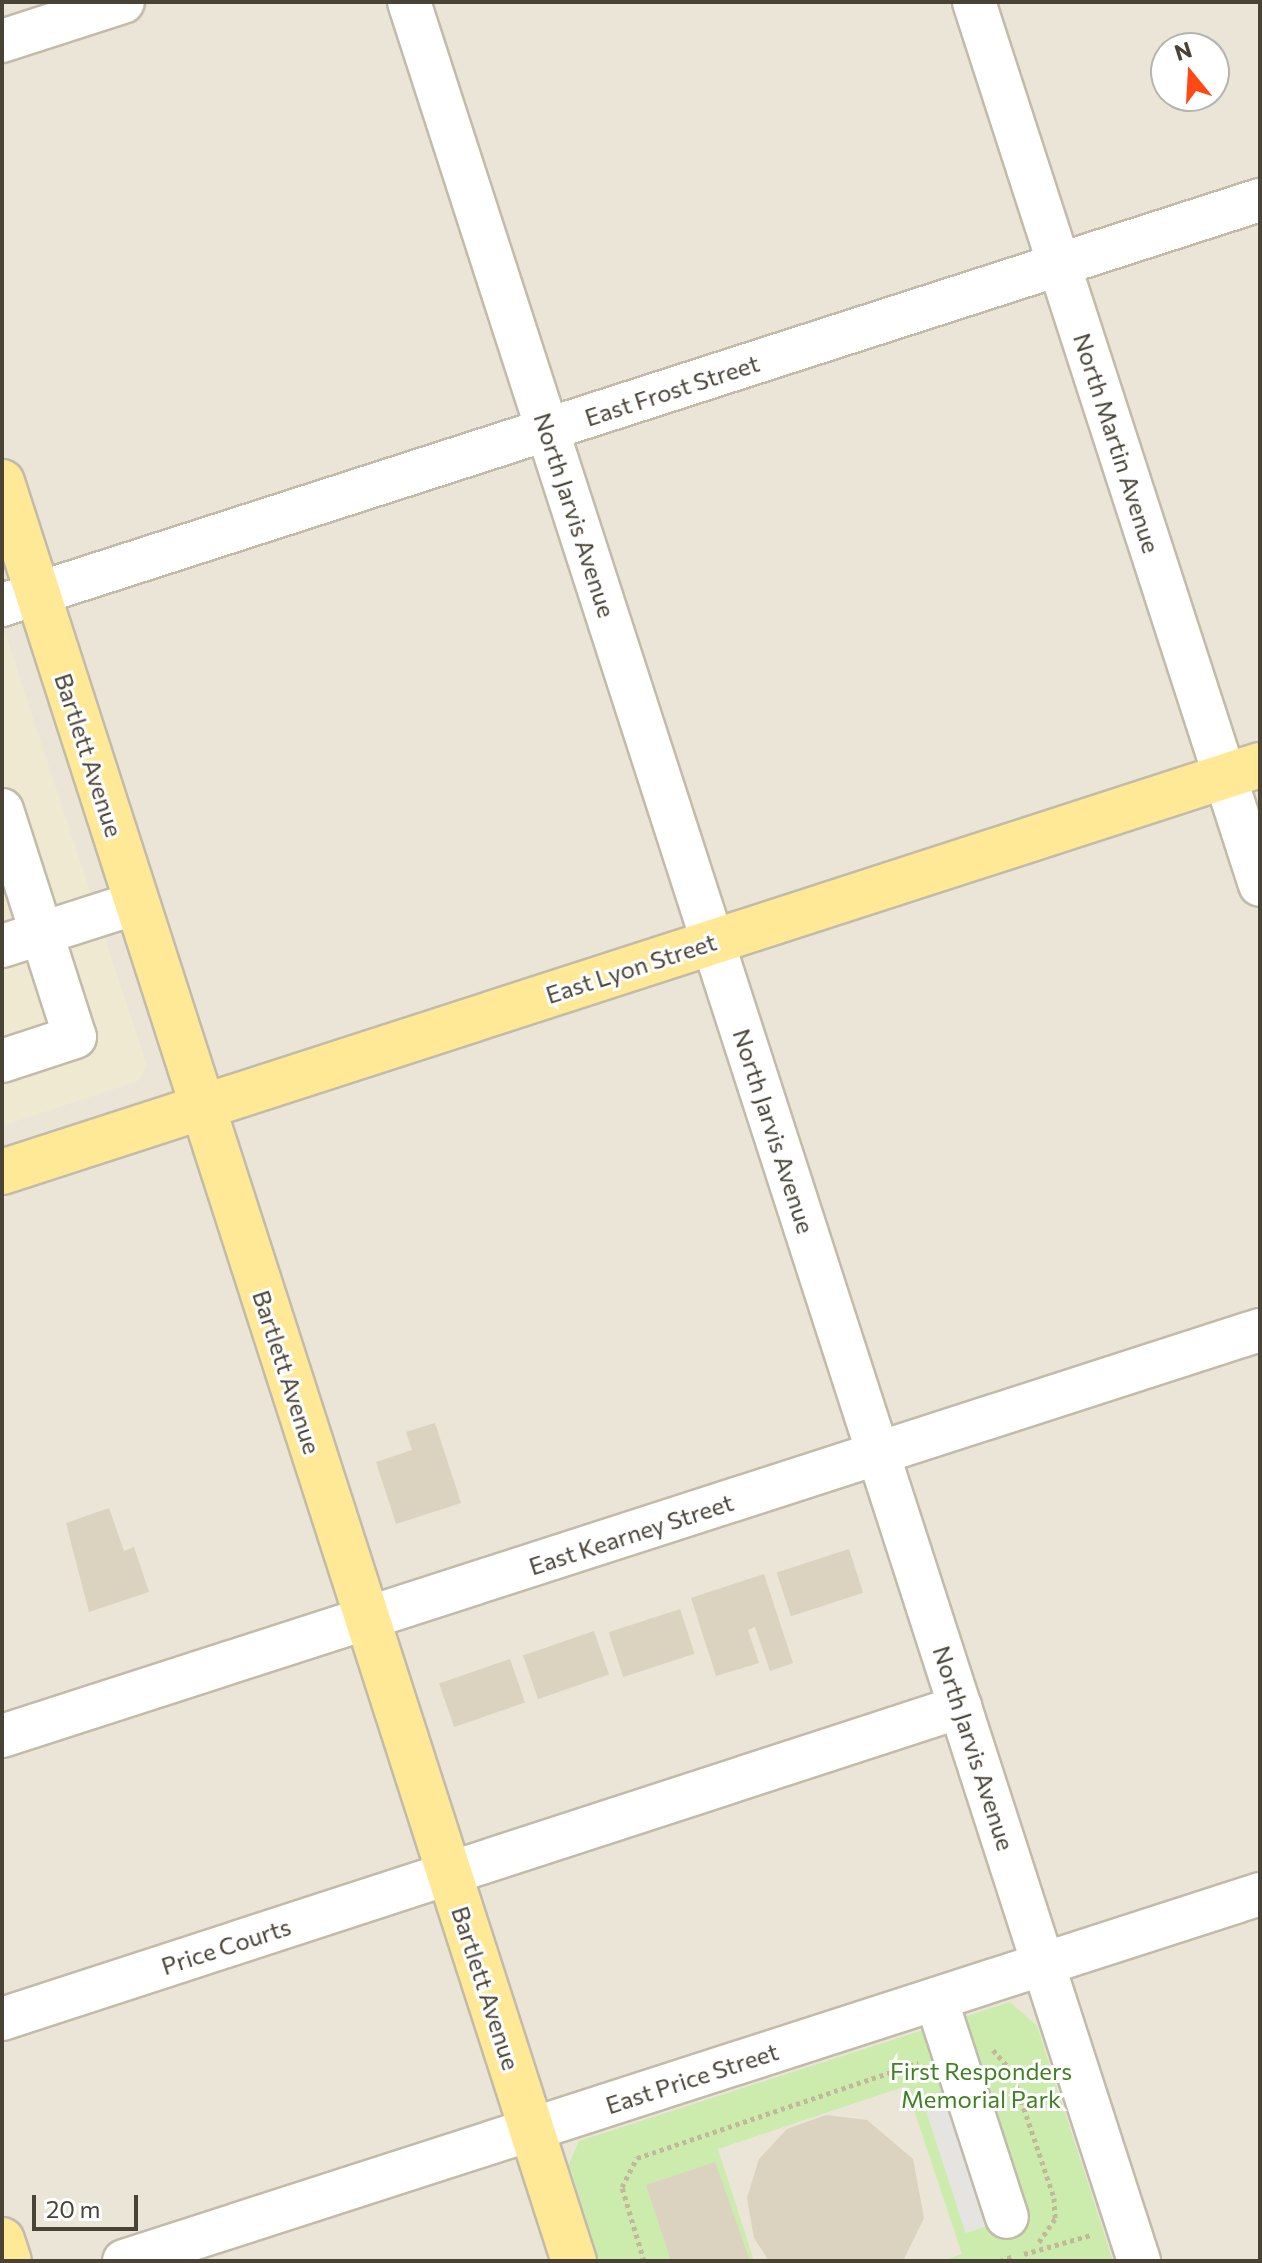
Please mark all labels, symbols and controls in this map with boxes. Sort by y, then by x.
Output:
north arrow [1150,32,1230,112]
text: N [1171,35,1195,66]
street label: North Martin Avenue [1068,329,1166,557]
street label: East Frost Street [581,348,763,432]
street label: North Jarvis Avenue [528,409,622,621]
street label: Bartlett Avenue [49,670,129,840]
street label: East Lyon Street [542,927,720,1009]
street label: North Jarvis Avenue [727,1025,821,1237]
street label: Bartlett Avenue [247,1287,327,1457]
street label: East Kearney Street [525,1487,737,1581]
street label: North Jarvis Avenue [927,1642,1021,1854]
street label: Bartlett Avenue [446,1903,526,2073]
street label: Price Courts [158,1912,294,1980]
street label: East Price Street [602,2037,782,2119]
park label: First Responders Memorial Park [890,2057,1072,2113]
scale bar [36,2179,142,2229]
text: 20 m [46,2194,100,2223]

